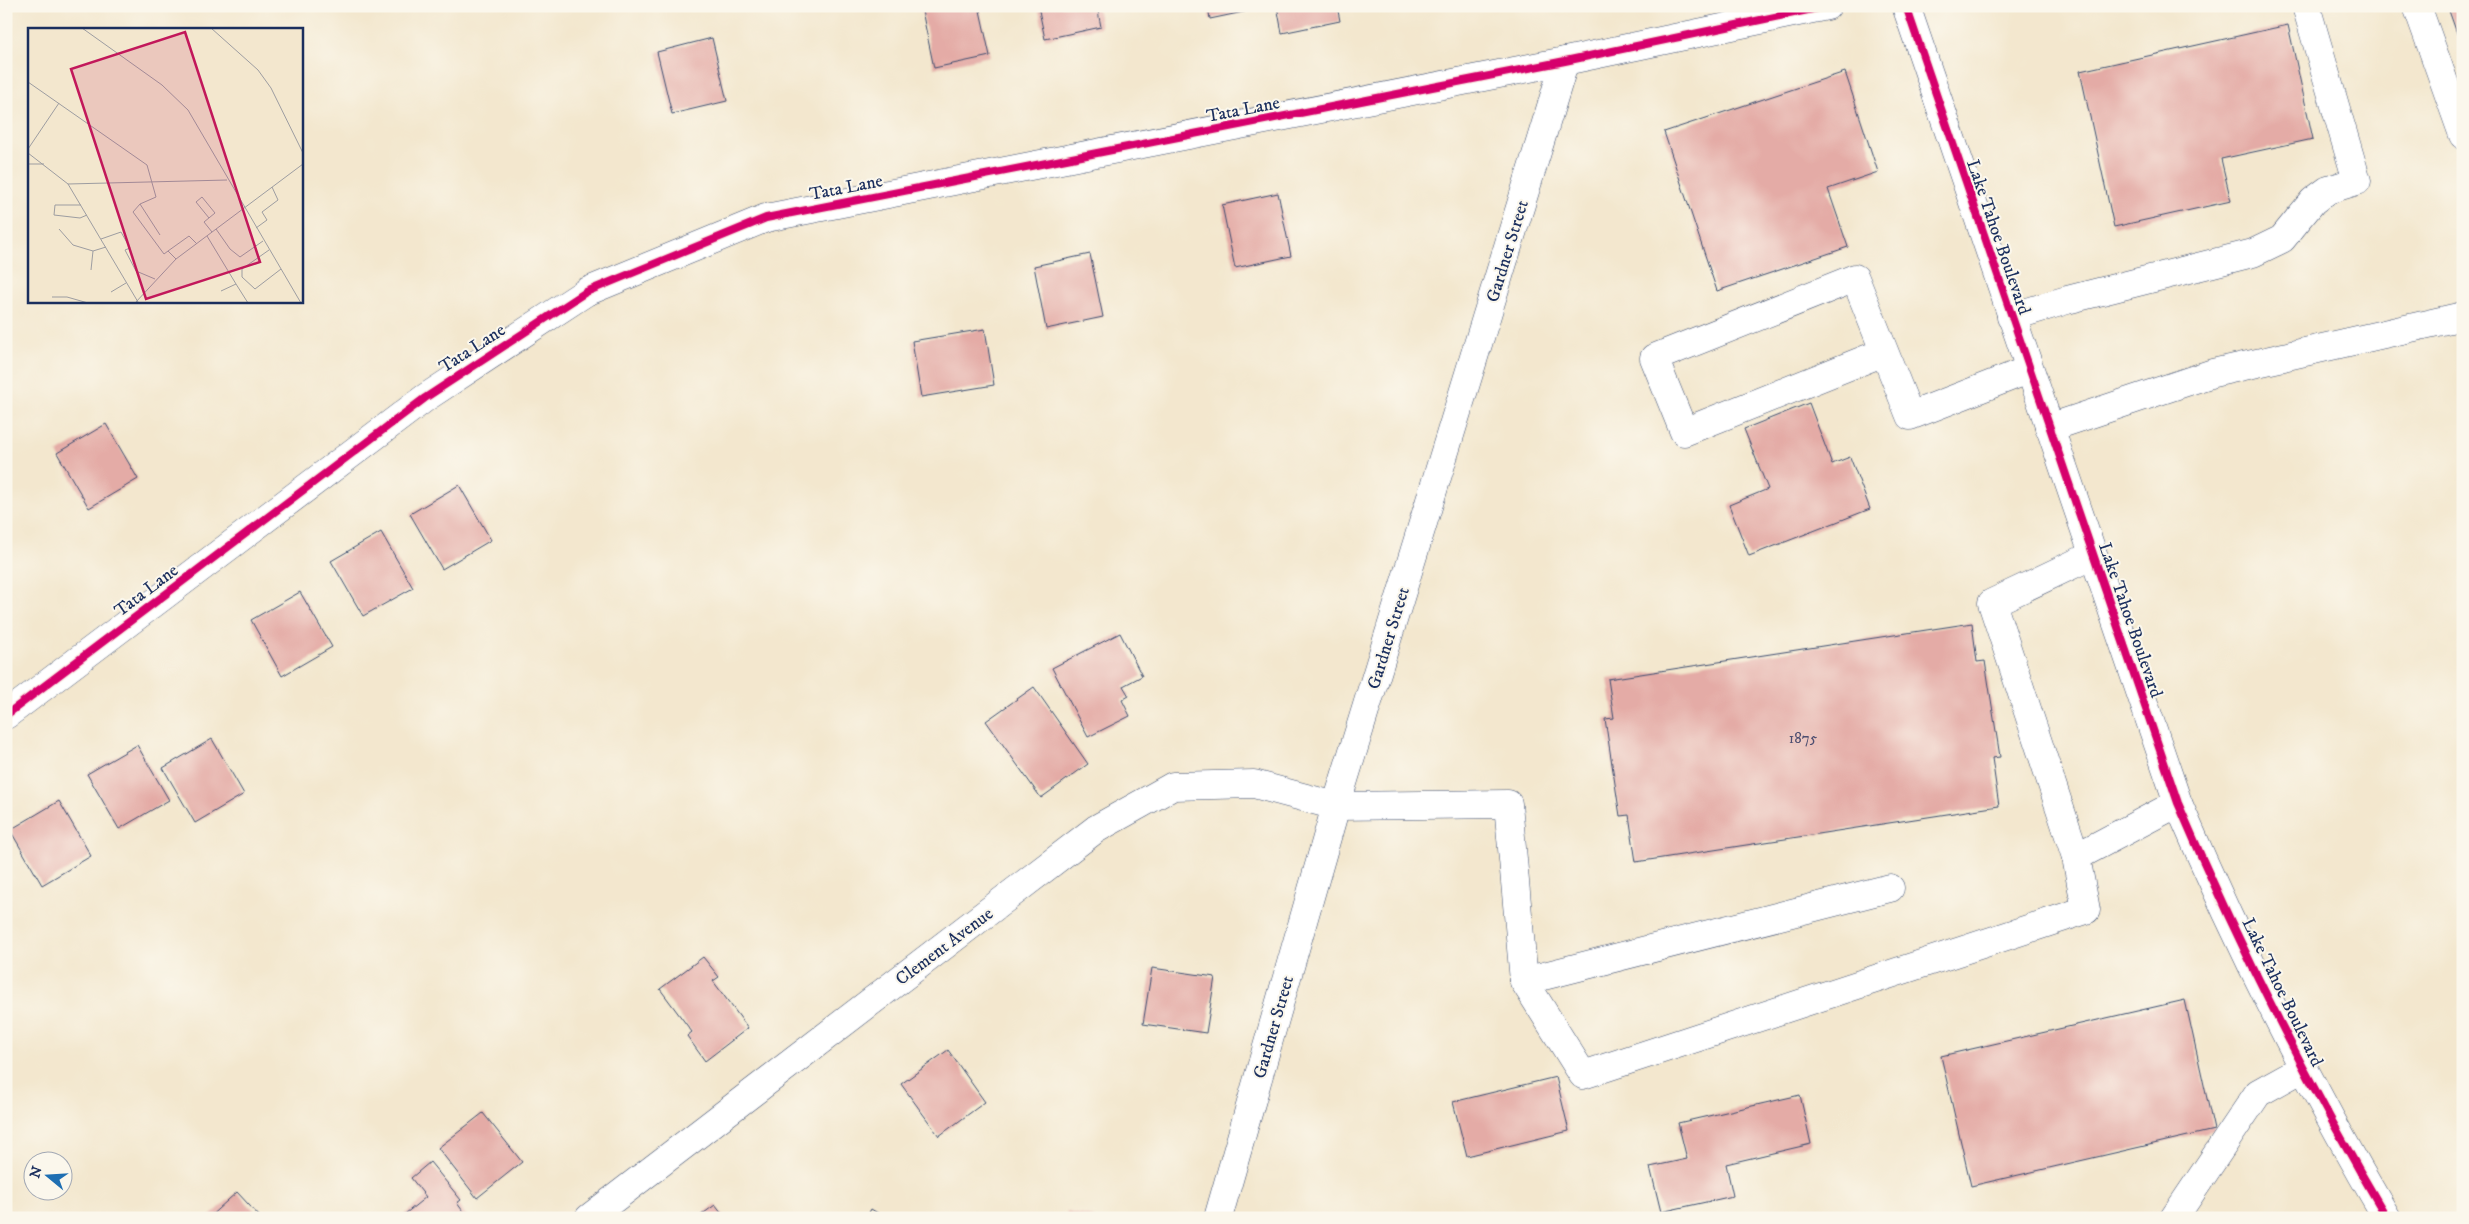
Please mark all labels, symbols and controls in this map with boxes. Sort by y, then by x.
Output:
inset map [28,28,302,302]
street label: Tata Lane [1205,92,1282,128]
street label: Lake Tahoe Boulevard [1961,157,2035,318]
street label: Tata Lane [808,170,885,206]
street label: Gardner Street [1482,197,1534,305]
street label: Tata Lane [435,319,510,378]
street label: Lake Tahoe Boulevard [2093,540,2167,701]
street label: Tata Lane [110,560,183,622]
street label: Gardner Street [1363,584,1415,692]
house number: 1875 [1789,729,1818,748]
street label: Clement Avenue [891,903,998,991]
street label: Lake Tahoe Boulevard [2237,915,2328,1070]
street label: Gardner Street [1249,973,1299,1081]
north arrow [22,1152,72,1202]
text: N [26,1164,47,1181]

